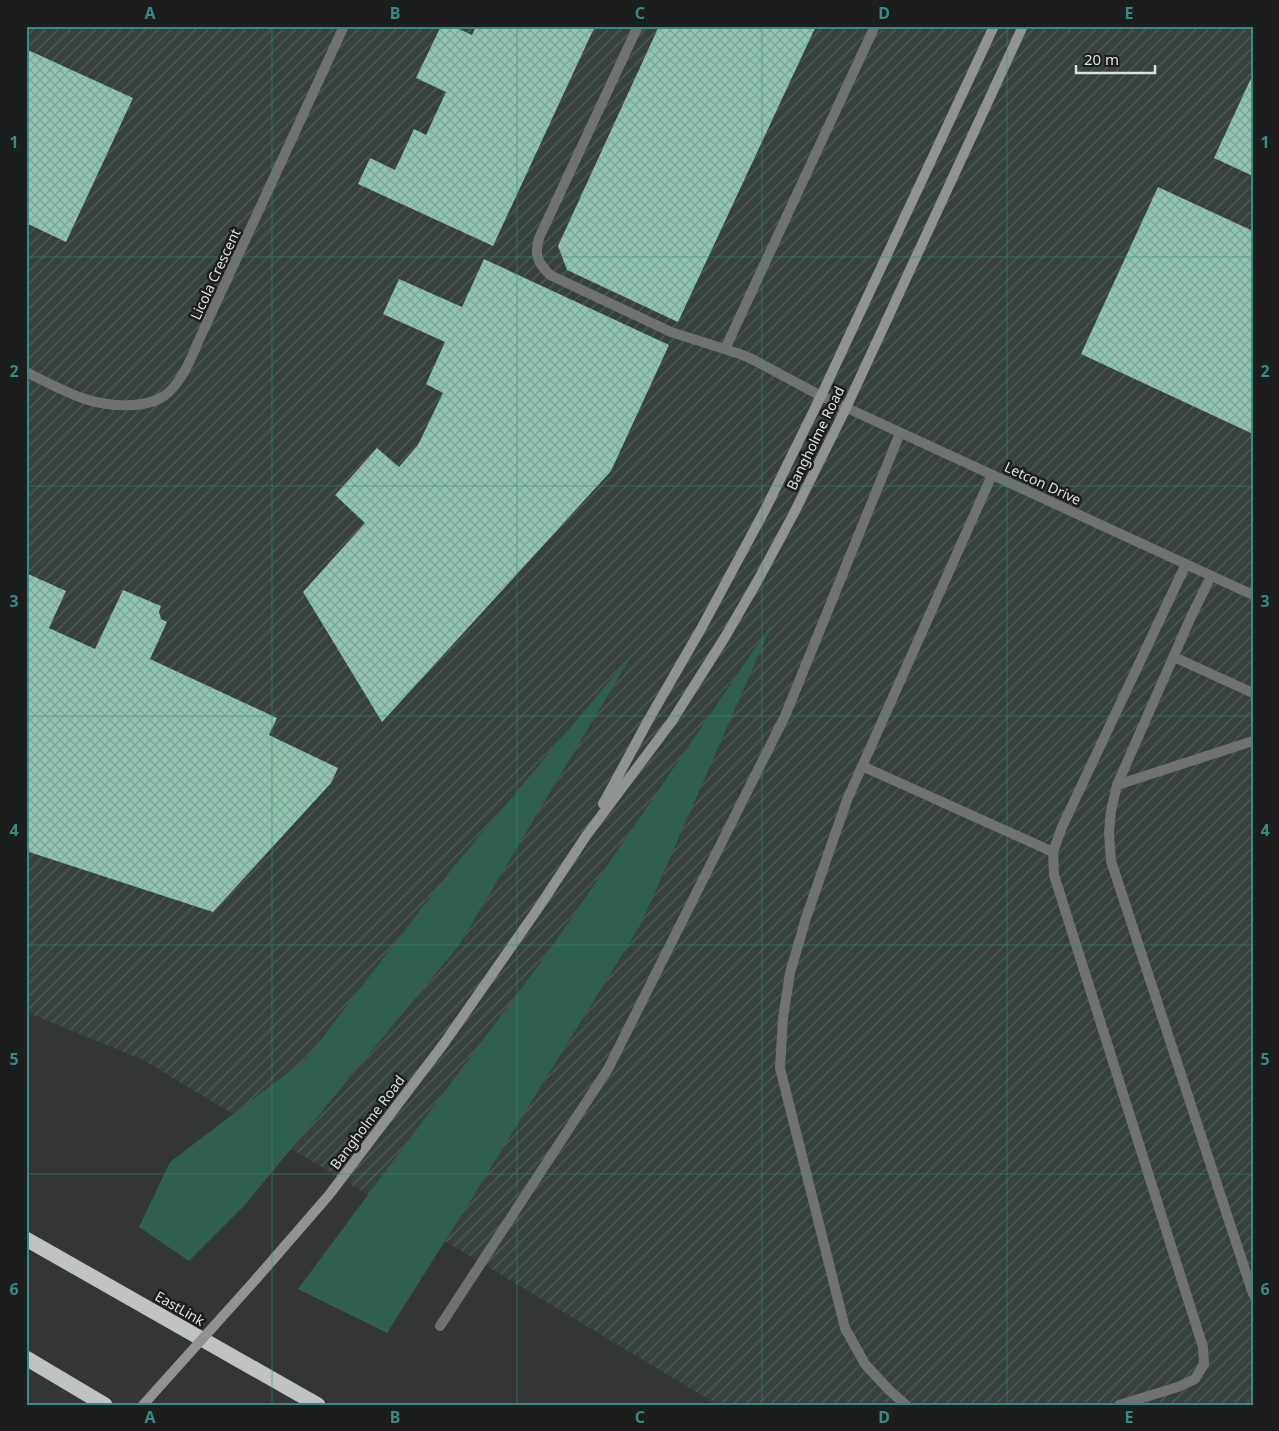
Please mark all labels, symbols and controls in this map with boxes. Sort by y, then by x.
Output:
text: A [144,2,156,24]
text: B [390,2,400,24]
text: C [635,2,645,24]
text: D [878,2,890,24]
text: E [1125,2,1134,24]
scale bar [1076,42,1155,74]
text: 20 m [1084,49,1119,69]
text: 1 [9,131,19,153]
text: 1 [1260,131,1270,153]
street label: Licola Crescent [186,225,244,323]
text: 2 [9,360,19,382]
text: 2 [1260,360,1270,382]
street label: Bangholme Road [782,383,848,493]
street label: Letcon Drive [1002,457,1084,509]
text: 3 [9,590,19,612]
text: 3 [1260,590,1270,612]
text: 4 [9,819,19,841]
text: 4 [1260,819,1270,841]
text: 5 [9,1048,19,1070]
text: 5 [1260,1048,1270,1070]
street label: Bangholme Road [325,1071,409,1173]
text: 6 [9,1278,19,1300]
text: 6 [1260,1278,1270,1300]
street label: EastLink [152,1286,209,1330]
text: A [144,1406,156,1428]
text: B [390,1406,400,1428]
text: C [635,1406,645,1428]
text: D [878,1406,890,1428]
text: E [1125,1406,1134,1428]

